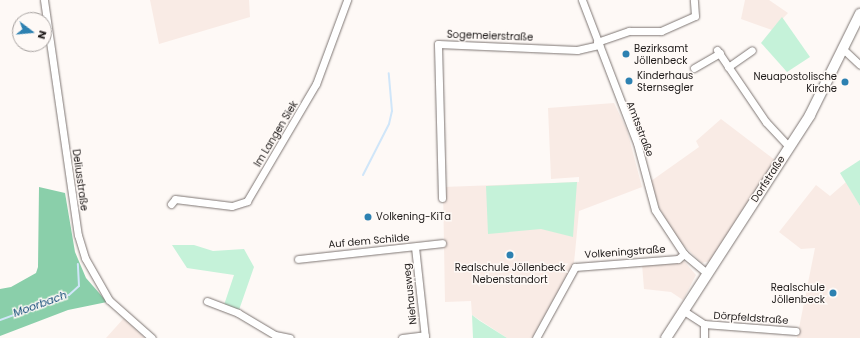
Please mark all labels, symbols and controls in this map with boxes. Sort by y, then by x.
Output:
north arrow [12,12,52,52]
street label: Sogemeierstraße [447,28,533,44]
text: N [34,29,51,41]
place label: Bezirksamt Jöllenbeck [634,42,688,66]
marker: Bezirksamt Jöllenbeck [621,49,631,59]
place label: Kinderhaus Sternsegler [637,69,693,92]
place label: Neuapostolische Kirche [753,70,837,94]
marker: Kinderhaus Sternsegler [624,76,634,86]
marker: Neuapostolische Kirche [840,77,850,87]
street label: Im Langen Siek [252,99,300,169]
street label: Amtsstraße [624,100,656,158]
street label: Deliusstraße [70,148,90,212]
street label: Dorfstraße [749,154,787,204]
place label: Volkening-KiTa [376,211,451,223]
marker: Volkening-KiTa [363,212,373,222]
street label: Auf dem Schilde [328,231,410,251]
street label: Volkeningstraße [584,243,666,261]
marker: Realschule Jöllenbeck Nebenstandort [505,250,515,260]
place label: Realschule Jöllenbeck Nebenstandort [455,261,565,284]
street label: Niehausweg [401,263,419,325]
place label: Realschule Jöllenbeck [771,281,825,304]
water label: Moorbach [11,288,69,320]
marker: Realschule Jöllenbeck [828,288,838,298]
street label: Dörpfeldstraße [713,309,789,327]

